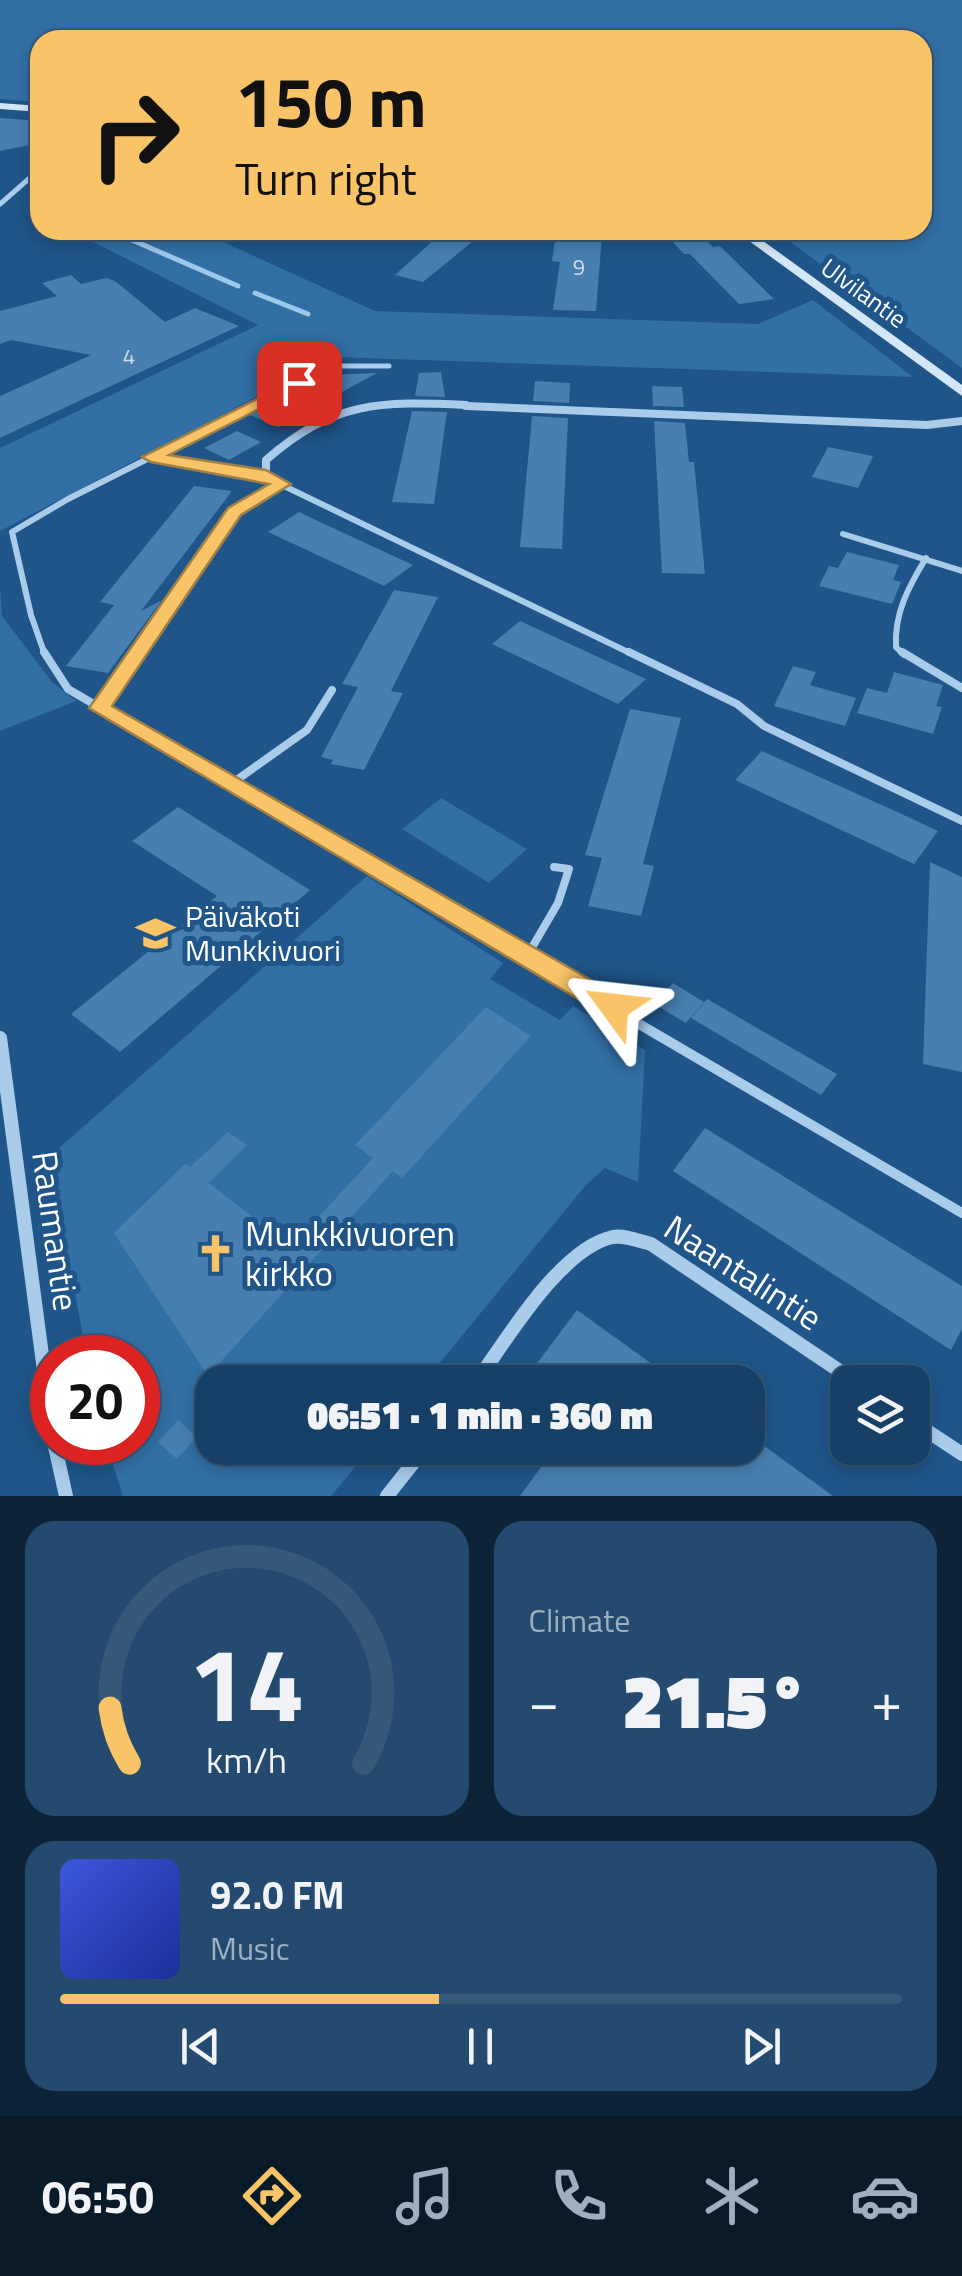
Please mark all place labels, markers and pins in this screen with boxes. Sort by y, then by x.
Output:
pin [257,341,342,426]
place label: Päiväkoti Munkkivuori [185,893,341,973]
school or university icon: Päiväkoti Munkkivuori [134,913,176,955]
place label: Munkkivuoren kirkko [245,1206,455,1300]
church icon: Munkkivuoren kirkko [194,1233,236,1275]

